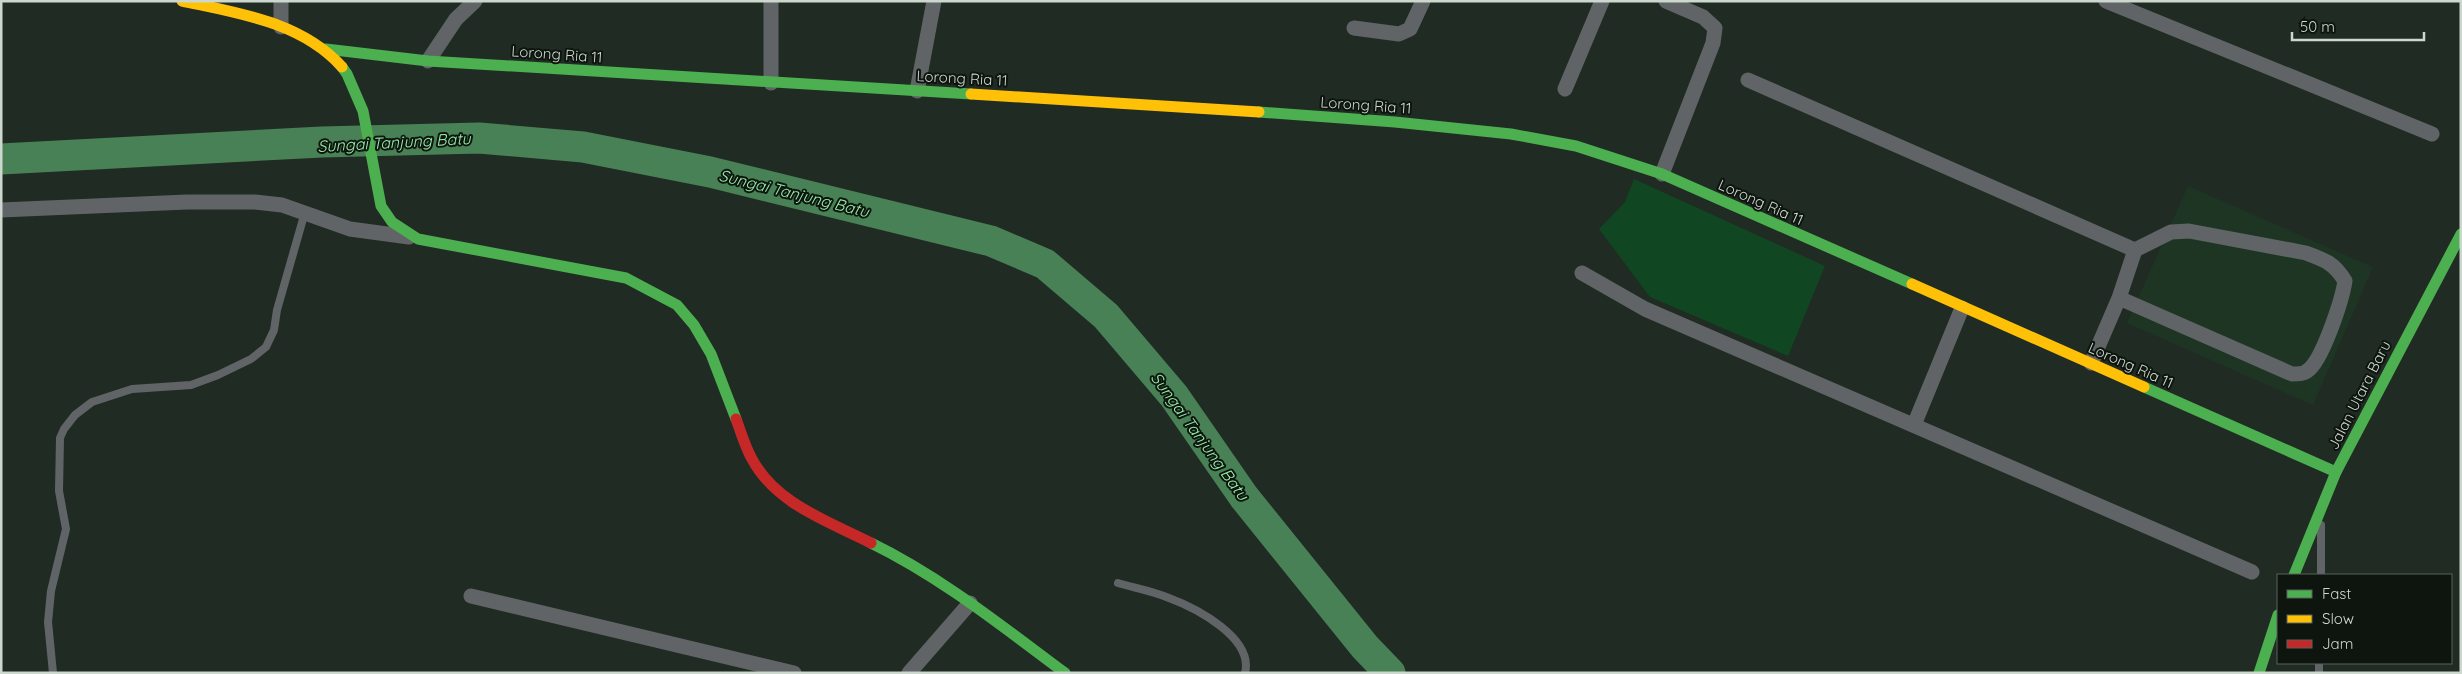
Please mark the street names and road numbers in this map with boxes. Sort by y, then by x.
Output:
street label: Lorong Ria 11 [511,41,603,67]
street label: Lorong Ria 11 [916,66,1008,90]
street label: Lorong Ria 11 [1320,92,1412,118]
street label: Lorong Ria 11 [1715,175,1807,229]
street label: Jalan Utara Baru [2323,337,2395,453]
street label: Lorong Ria 11 [2085,338,2177,392]

